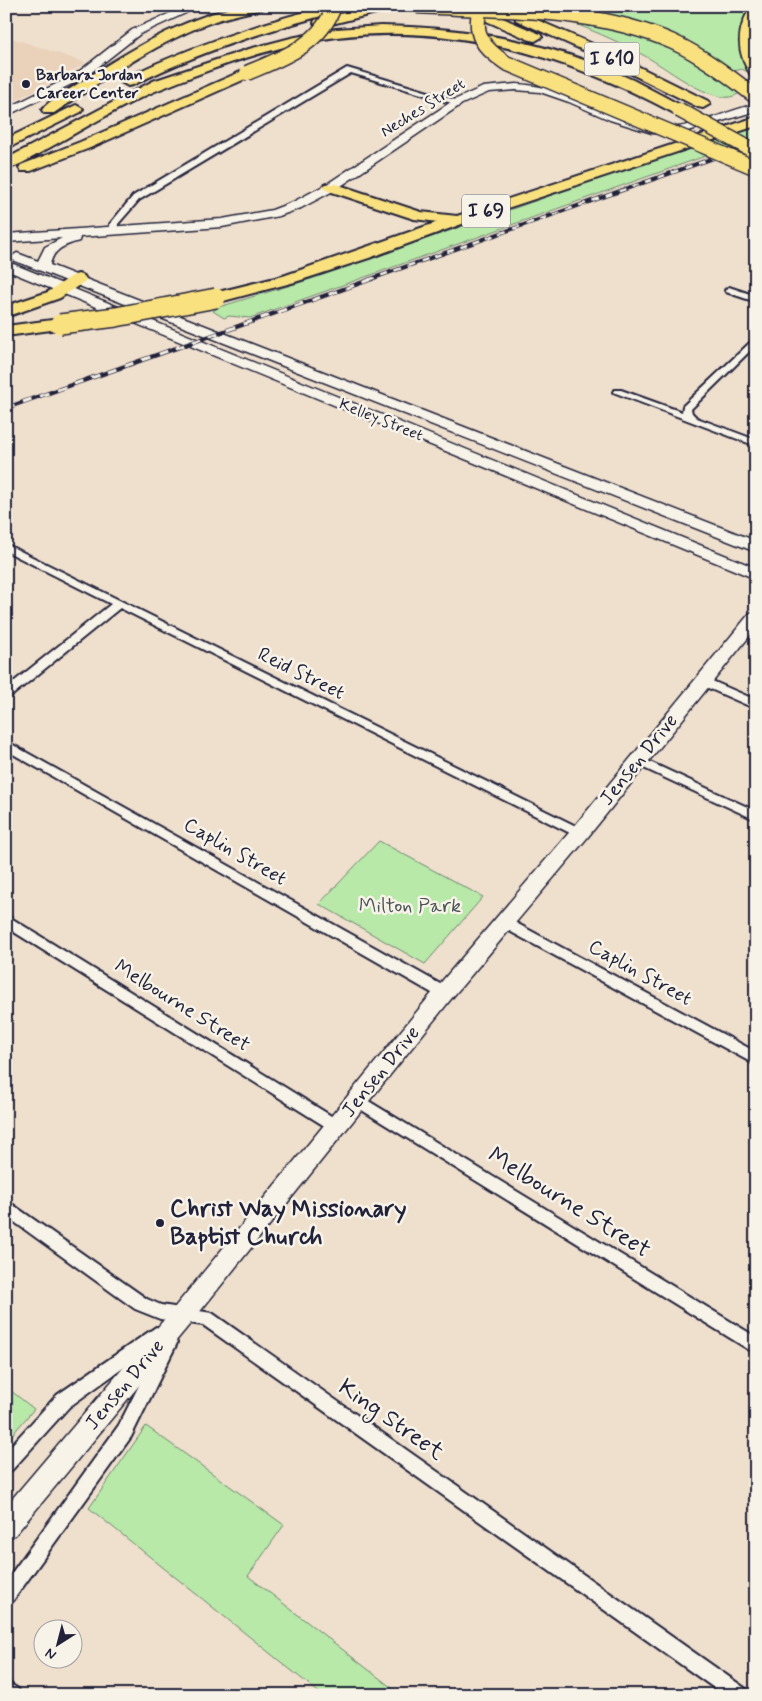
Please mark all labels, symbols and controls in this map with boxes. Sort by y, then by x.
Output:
road number: I 610 [584,42,640,76]
place label: Barbara Jordan Career Center [36,65,143,104]
street label: Neches Street [377,74,469,142]
marker: Barbara Jordan Career Center [20,78,32,90]
road number: I 69 [462,195,510,228]
street label: Kelley Street [336,394,426,446]
street label: Reid Street [253,641,349,707]
street label: Jensen Drive [594,709,684,811]
street label: Caplin Street [179,812,291,892]
park label: Milton Park [359,893,461,920]
street label: Caplin Street [583,933,697,1013]
street label: Melbourne Street [109,953,255,1059]
street label: Jensen Drive [336,1021,426,1123]
street label: Melbourne Street [482,1140,656,1266]
place label: Christ Way Missionary Baptist Church [170,1194,407,1253]
marker: Christ Way Missionary Baptist Church [154,1217,166,1229]
street label: Jensen Drive [79,1334,171,1436]
street label: King Street [331,1372,450,1470]
north arrow [32,1618,82,1668]
text: N [42,1644,60,1664]

